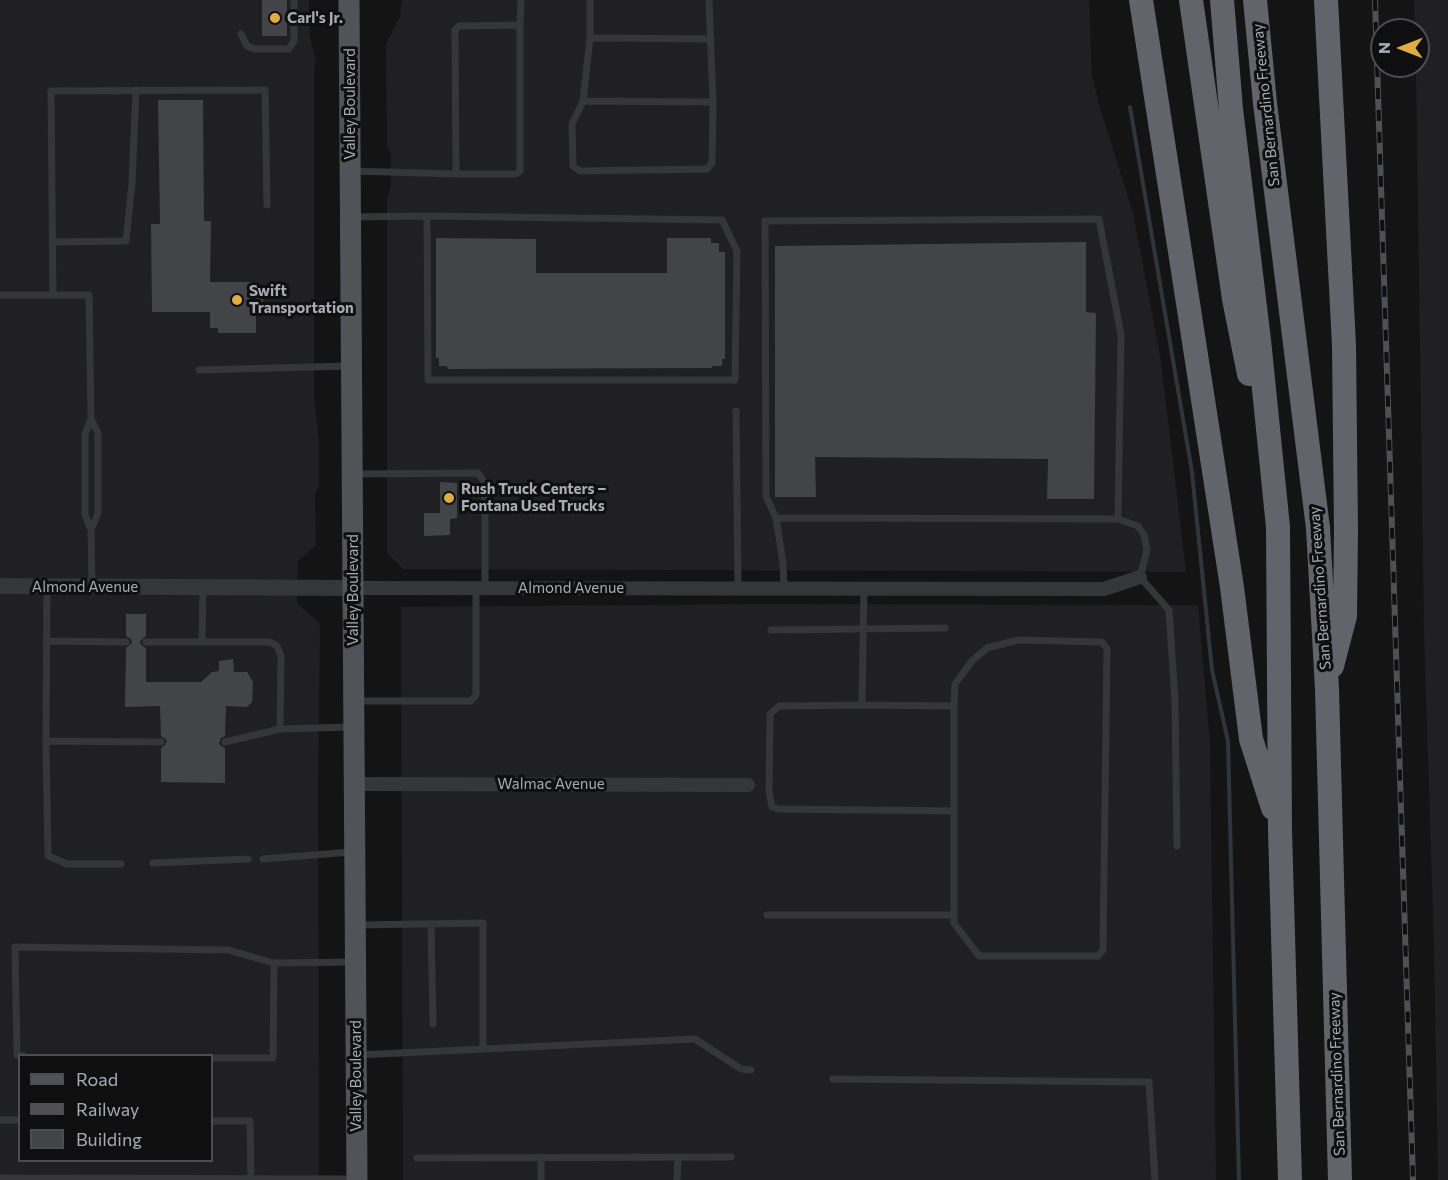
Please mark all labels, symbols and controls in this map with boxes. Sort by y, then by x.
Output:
place label: Carl's Jr. [287,9,343,27]
marker: Carl's Jr. [268,11,282,25]
north arrow [1370,18,1430,78]
street label: San Bernardino Freeway [1248,23,1284,187]
text: N [1374,42,1393,54]
street label: Valley Boulevard [341,48,359,160]
place label: Swift Transportation [249,282,354,317]
marker: Swift Transportation [230,293,244,307]
place label: Rush Truck Centers – Fontana Used Trucks [461,480,607,515]
marker: Rush Truck Centers – Fontana Used Trucks [442,491,456,505]
street label: San Bernardino Freeway [1305,506,1335,670]
street label: Valley Boulevard [344,534,362,646]
street label: Almond Avenue [32,578,138,596]
street label: Almond Avenue [518,579,624,597]
street label: Walmac Avenue [497,775,605,793]
street label: San Bernardino Freeway [1325,992,1349,1156]
street label: Valley Boulevard [347,1020,365,1132]
legend [18,1054,213,1162]
text: Road [76,1068,118,1090]
text: Railway [76,1098,139,1120]
text: Building [76,1128,142,1150]

